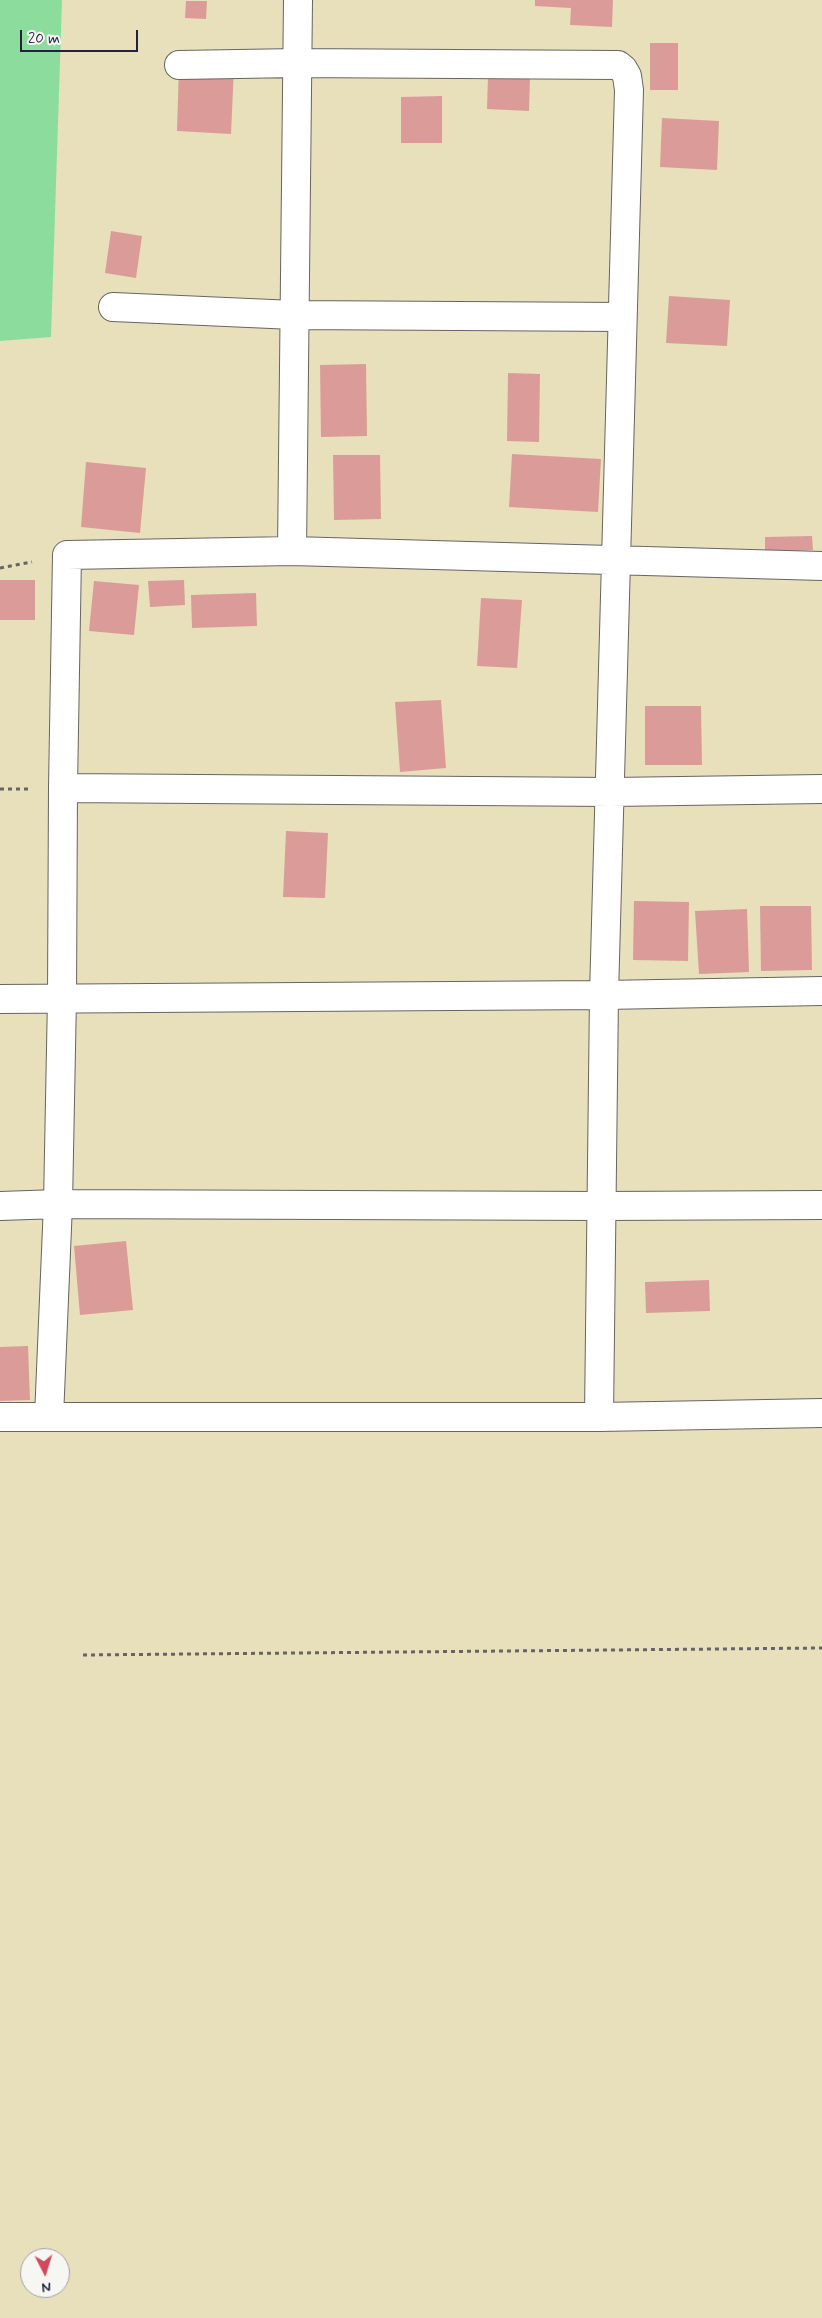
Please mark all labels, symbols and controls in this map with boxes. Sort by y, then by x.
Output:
scale bar [22,20,140,52]
text: 20 m [28,29,60,49]
north arrow [20,2248,70,2298]
text: N [41,2278,52,2296]

